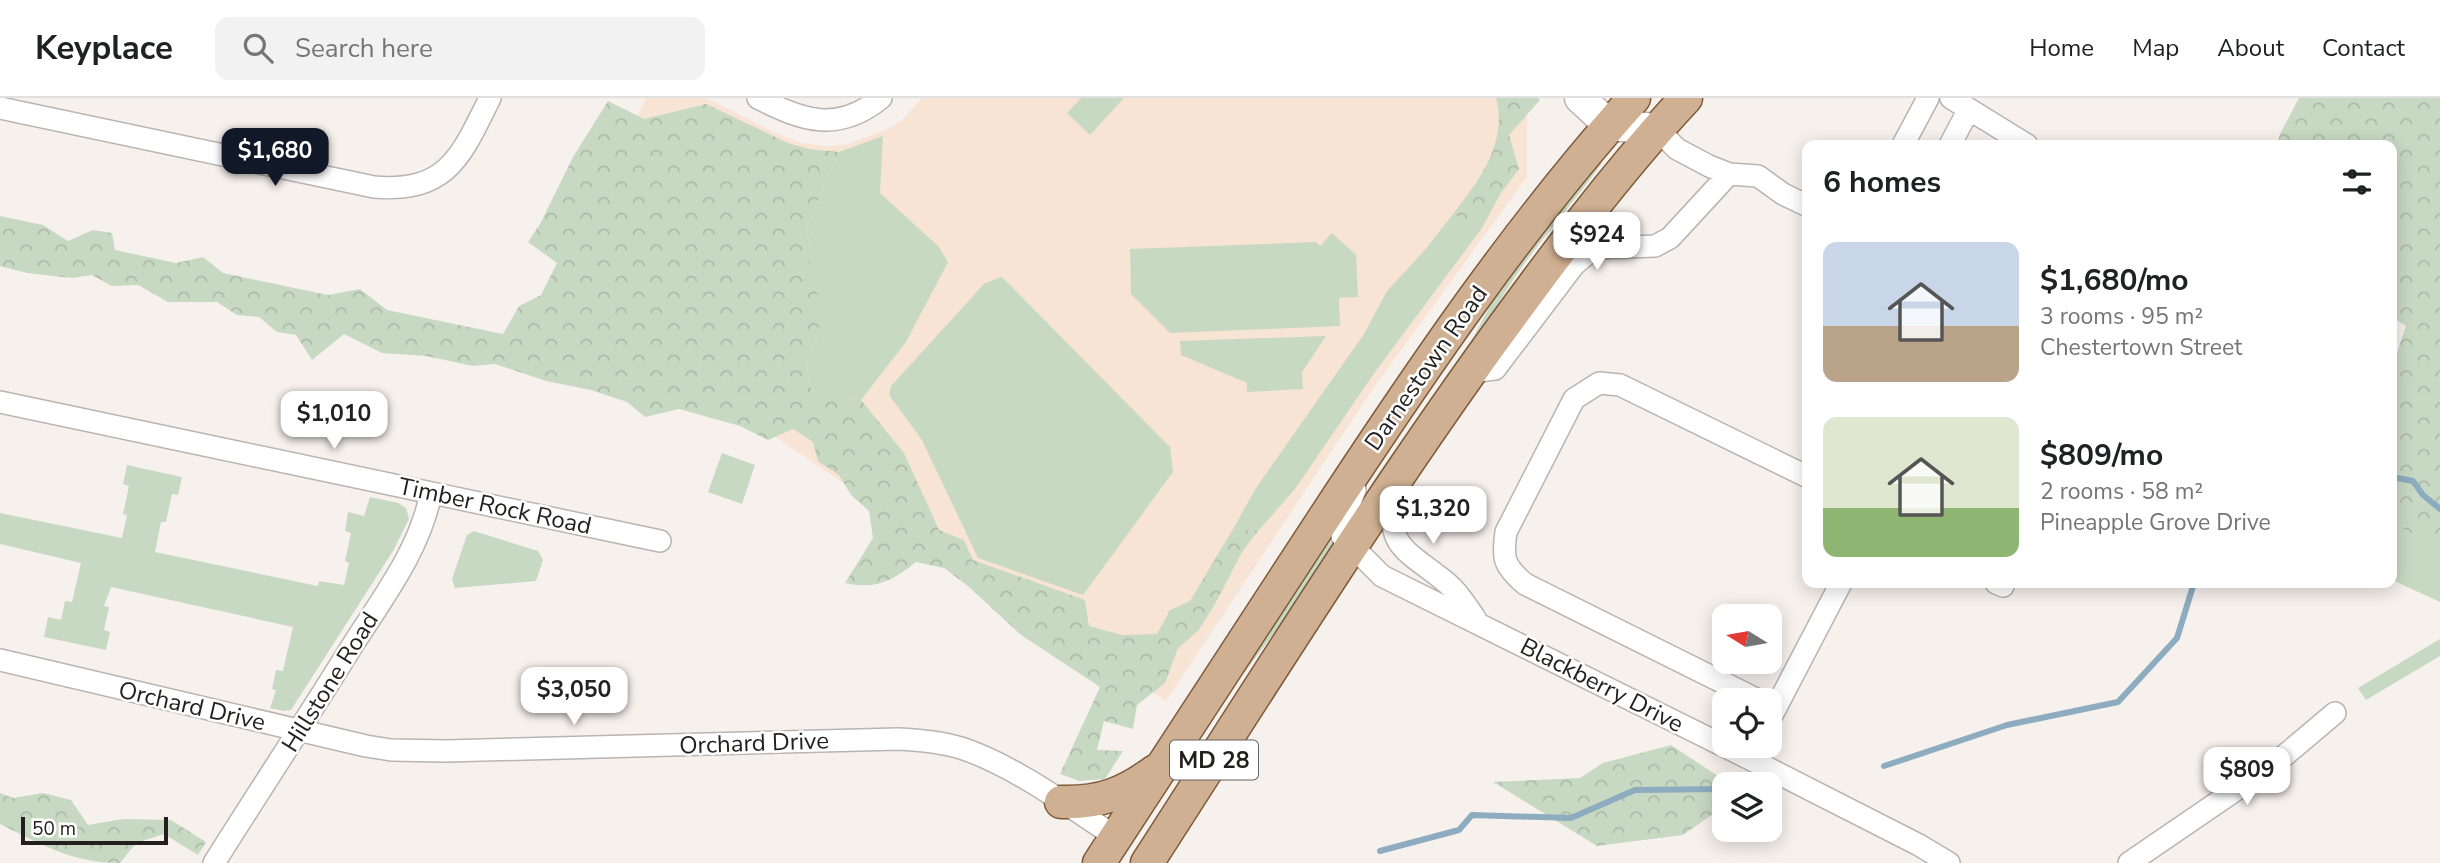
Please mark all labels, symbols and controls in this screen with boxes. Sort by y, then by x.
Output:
search box [215,17,705,80]
text: Keyplace [35,26,173,71]
icon: search [239,29,277,67]
text: Search here [295,31,433,66]
text: Home [2029,32,2094,64]
text: Map [2132,32,2179,64]
text: About [2217,32,2284,64]
text: Contact [2322,32,2405,64]
pin: $1,680 [218,129,332,188]
text: $1,680 [238,135,312,166]
text: 6 homes [1823,162,1941,203]
icon: filters [2338,163,2376,201]
pin: $924 [1556,212,1638,272]
text: $924 [1569,219,1625,250]
text: $1,680/mo [2040,260,2189,301]
icon: home [1879,270,1963,354]
street label: Darnestown Road [1357,279,1495,457]
text: 3 rooms · 95 m² [2040,301,2203,332]
text: Chestertown Street [2040,332,2242,363]
pin: $1,010 [277,392,391,451]
text: $1,010 [297,398,371,429]
text: $809/mo [2040,435,2163,476]
icon: home [1879,445,1963,529]
street label: Timber Rock Road [396,470,594,542]
text: 2 rooms · 58 m² [2040,476,2203,507]
pin: $1,320 [1376,486,1490,546]
text: $1,320 [1396,493,1470,524]
text: Pineapple Grove Drive [2040,507,2271,538]
north arrow [1712,604,1782,674]
map controls [1712,604,1782,842]
street label: Hillstone Road [274,606,386,758]
street label: Blackberry Drive [1515,630,1689,740]
pin: $3,050 [517,668,631,727]
street label: Orchard Drive [115,674,269,738]
text: $3,050 [537,674,611,705]
button: locate [1712,688,1782,758]
street label: Orchard Drive [679,724,829,762]
road number: MD 28 [1170,740,1258,780]
pin: $809 [2206,748,2288,807]
text: $809 [2219,754,2275,785]
button: layers [1712,772,1782,842]
scale bar [21,814,168,846]
text: 50 m [32,816,76,842]

